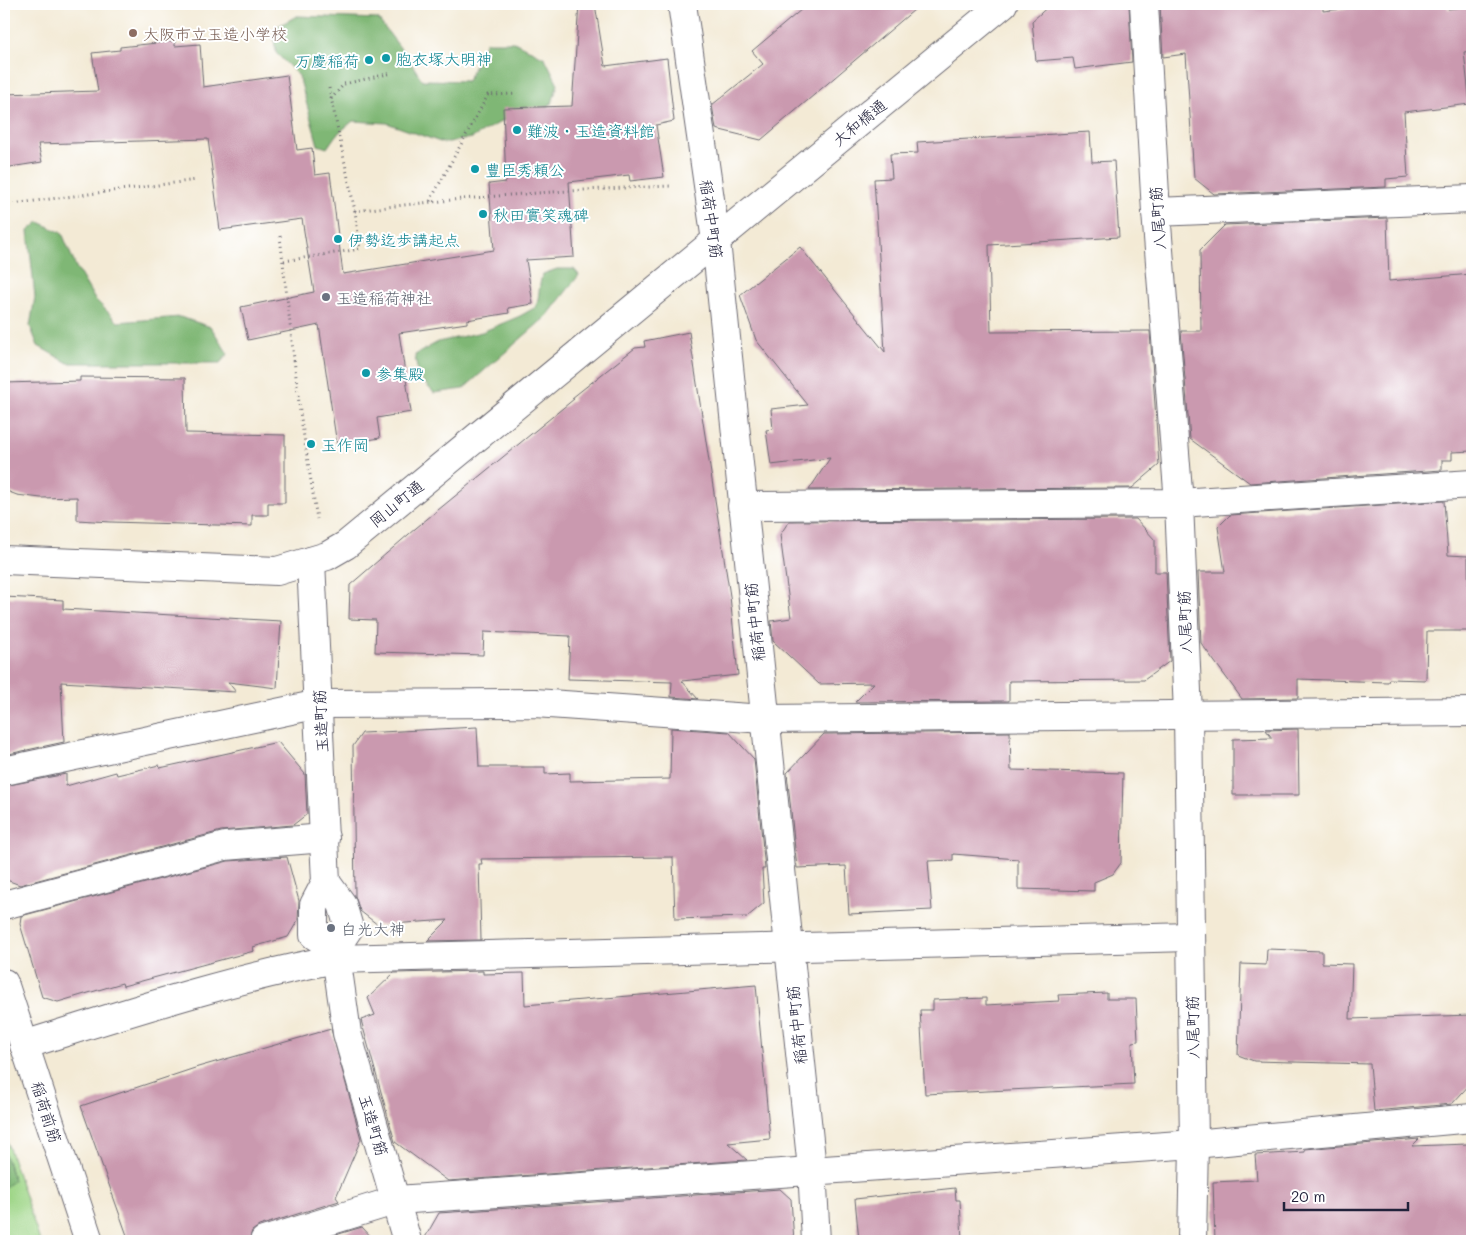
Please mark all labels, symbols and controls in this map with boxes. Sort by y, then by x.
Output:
place label: 大阪市立玉造小学校 [143,23,287,44]
marker: 大阪市立玉造小学校 [127,27,139,39]
place label: 胞衣塚大明神 [396,48,492,69]
place label: 万慶稲荷 [295,50,359,71]
marker: 胞衣塚大明神 [380,52,392,64]
marker: 万慶稲荷 [363,54,375,66]
street label: 大和橋通 [828,94,890,150]
place label: 難波・玉造資料館 [527,120,655,141]
marker: 難波・玉造資料館 [511,124,523,136]
place label: 豊臣秀頼公 [485,159,565,180]
marker: 豊臣秀頼公 [469,163,481,175]
street label: 稲荷中町筋 [696,178,728,260]
street label: 八尾町筋 [1144,185,1170,251]
place label: 秋田實笑魂碑 [493,204,589,225]
marker: 秋田實笑魂碑 [477,208,489,220]
place label: 伊勢迄歩講起点 [348,229,460,250]
marker: 伊勢迄歩講起点 [332,233,344,245]
place label: 玉造稲荷神社 [336,287,432,308]
marker: 玉造稲荷神社 [320,291,332,303]
place label: 参集殿 [376,363,424,384]
marker: 参集殿 [360,367,372,379]
place label: 玉作岡 [321,434,369,455]
marker: 玉作岡 [305,438,317,450]
street label: 岡山町通 [365,475,427,531]
street label: 稲荷中町筋 [739,581,769,663]
street label: 八尾町筋 [1172,590,1196,654]
street label: 玉造町筋 [308,688,332,754]
place label: 白光大神 [341,918,405,939]
marker: 白光大神 [325,922,337,934]
street label: 稲荷中町筋 [781,984,811,1066]
street label: 八尾町筋 [1181,995,1203,1059]
street label: 稲荷前筋 [27,1078,67,1146]
street label: 玉造町筋 [355,1091,393,1159]
scale bar [1284,1180,1407,1212]
text: 20 m [1291,1186,1325,1206]

